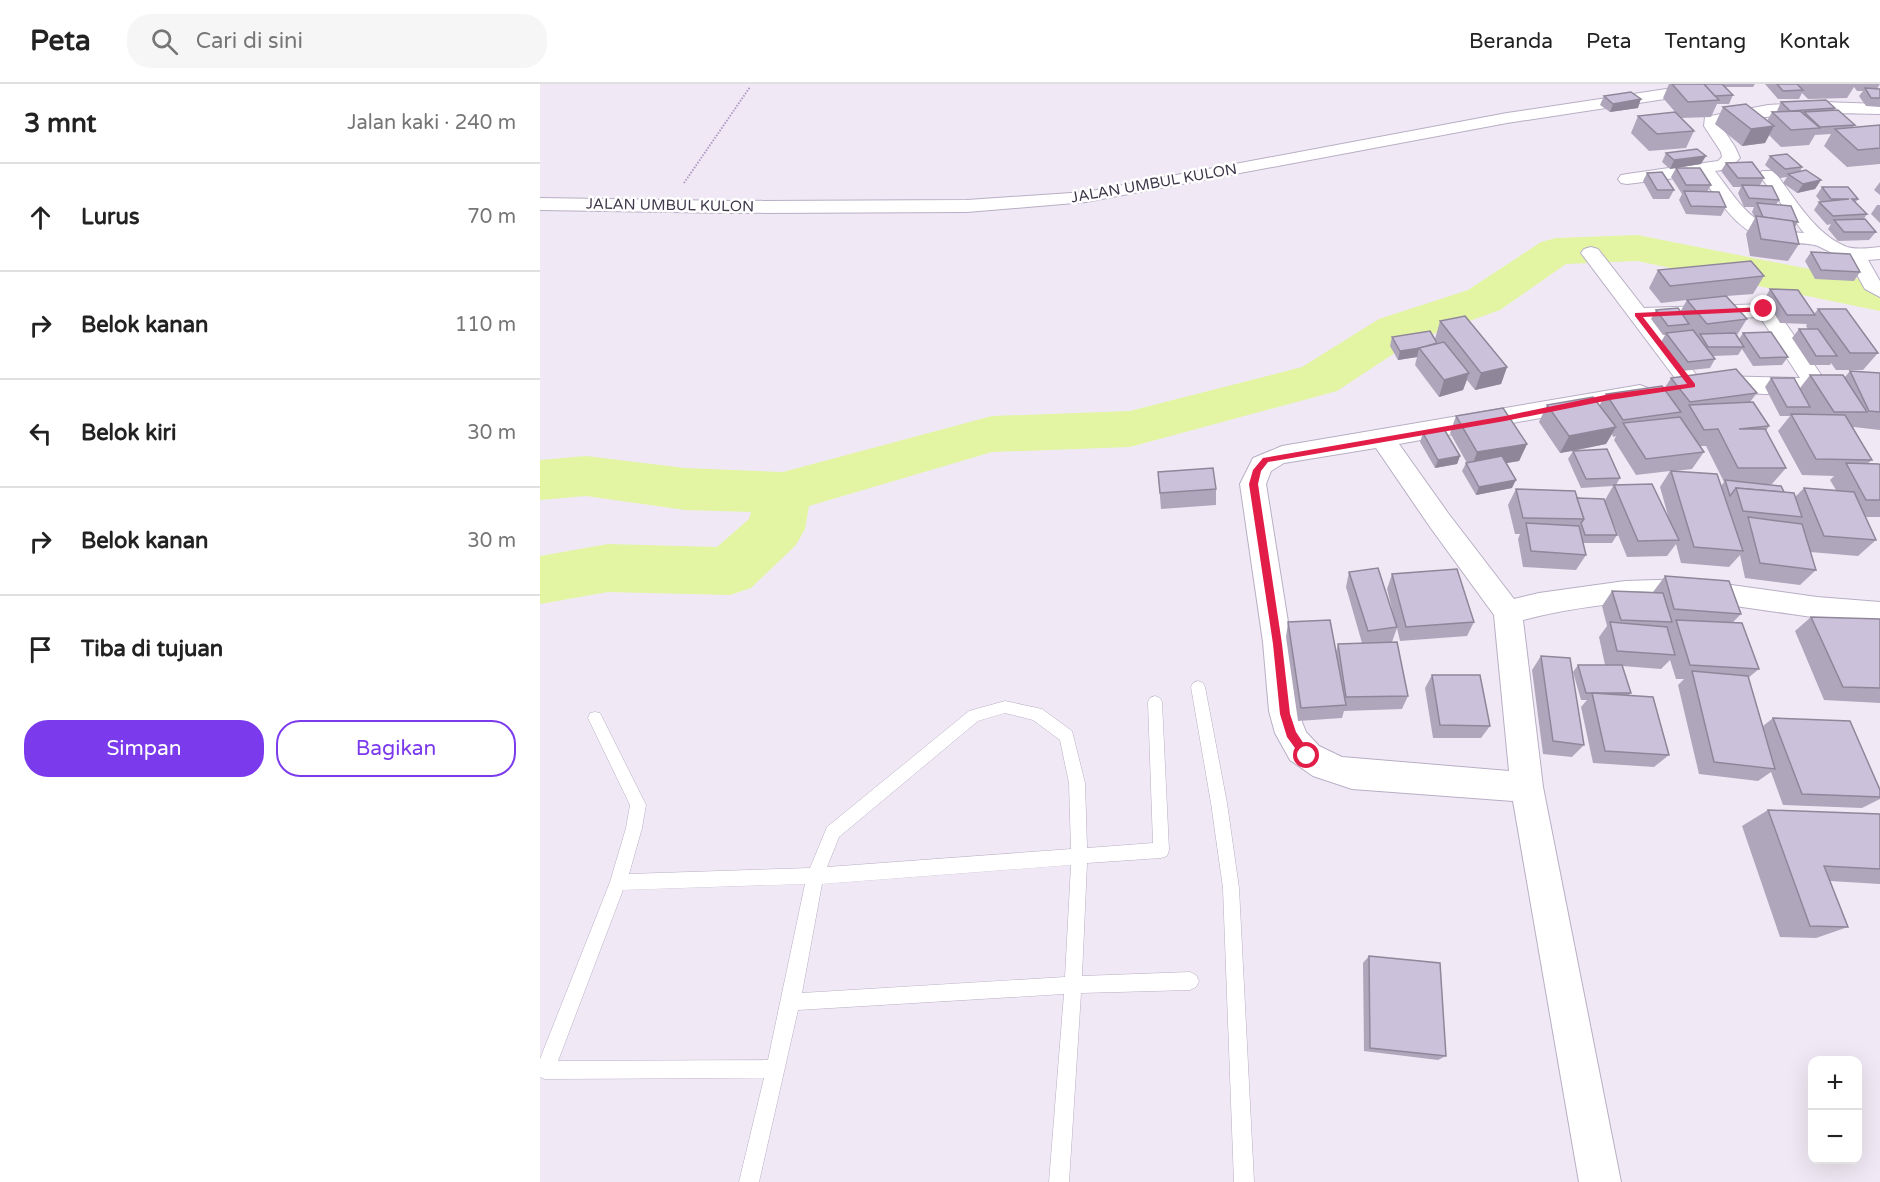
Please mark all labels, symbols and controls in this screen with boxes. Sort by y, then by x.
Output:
search box [127,14,547,68]
text: Peta [30,24,91,58]
icon: search [148,25,181,58]
text: Cari di sini [196,28,303,54]
text: Beranda [1469,29,1553,54]
text: Peta [1586,29,1632,54]
text: Tentang [1665,29,1746,54]
text: Kontak [1779,29,1850,54]
text: 3 mnt [24,108,96,139]
text: Jalan kaki · 240 m [347,111,516,135]
street label: JALAN UMBUL KULON [1070,160,1238,206]
street label: JALAN UMBUL KULON [586,195,754,215]
icon: ahead [24,201,57,234]
text: Lurus [81,204,139,230]
text: 70 m [467,205,516,229]
route end [1750,295,1776,321]
icon: right [24,309,57,342]
text: Belok kanan [81,312,208,338]
text: 110 m [455,313,516,337]
icon: left [24,417,57,450]
text: Belok kiri [81,420,177,446]
text: 30 m [467,421,516,445]
icon: right [24,525,57,558]
text: Belok kanan [81,528,208,554]
text: 30 m [467,529,516,553]
icon: arrive [24,633,57,666]
text: Tiba di tujuan [81,636,223,662]
button: Simpan [24,720,264,777]
button: Bagikan [276,720,516,777]
route start [1293,742,1319,768]
map controls [1808,1056,1862,1164]
button: + [1808,1056,1862,1110]
button: − [1808,1110,1862,1164]

